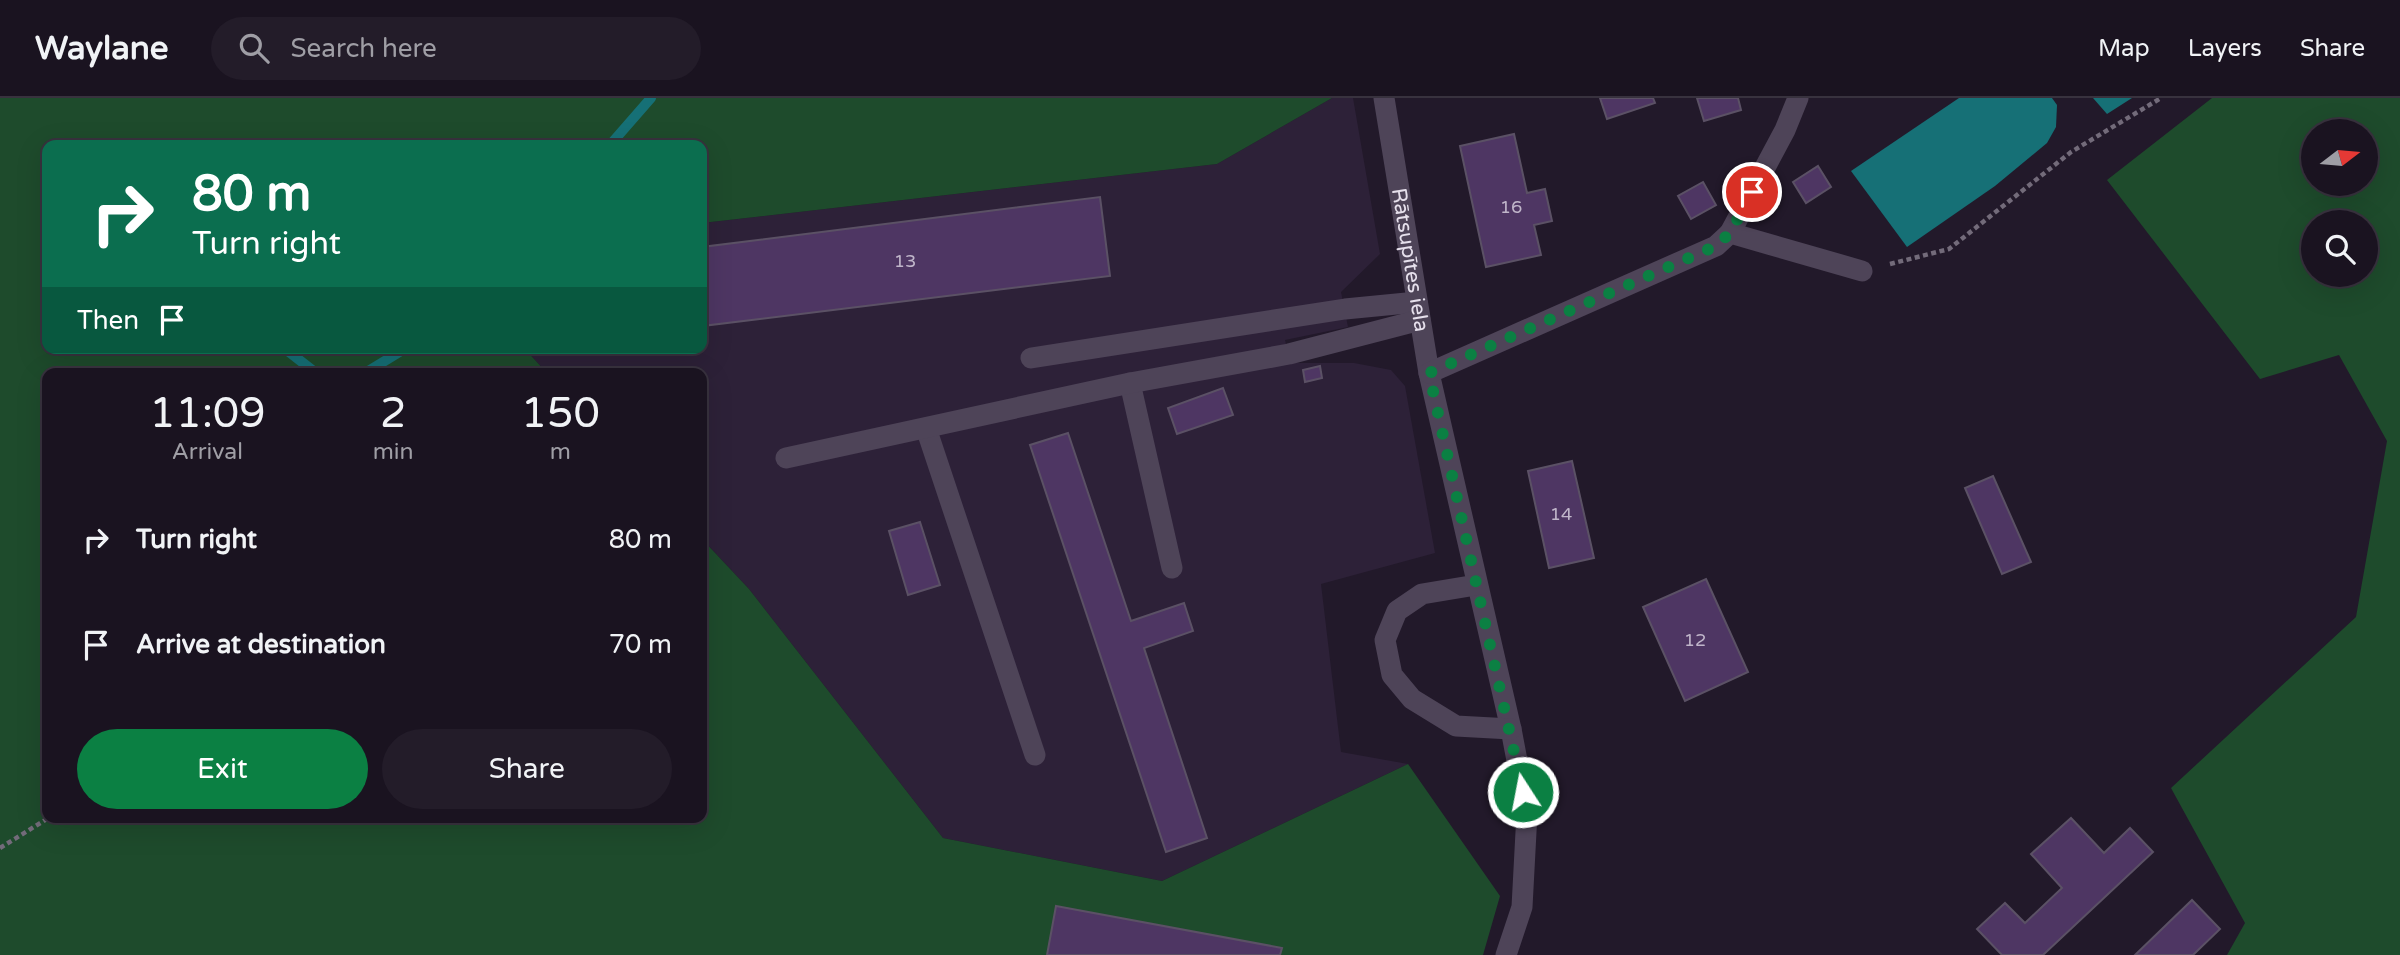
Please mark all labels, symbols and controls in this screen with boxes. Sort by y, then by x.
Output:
search box [211,17,701,80]
text: Waylane [35,29,169,68]
icon: search [235,29,273,67]
text: Search here [291,33,437,64]
text: Map [2098,34,2150,63]
text: Layers [2188,34,2262,63]
text: Share [2300,34,2365,63]
north arrow [2301,119,2378,196]
map controls [2301,119,2378,287]
pin [1722,162,1782,222]
text: 80 m [192,165,311,224]
icon: right [77,168,168,259]
icon: arrive [1733,173,1771,211]
street label: Rātsupītes iela [1386,186,1435,334]
house number: 16 [1500,196,1522,218]
button: search [2301,210,2378,287]
text: Turn right [192,225,341,263]
house number: 13 [894,250,916,272]
icon: arrive [153,301,191,339]
text: Then [77,305,139,336]
text: 11:09 [149,388,266,439]
text: 2 [380,388,406,439]
text: 150 [521,388,600,439]
text: Arrival [172,438,243,466]
text: min [373,438,414,466]
text: m [550,438,571,466]
house number: 14 [1550,503,1572,525]
icon: right [77,521,115,559]
text: Turn right [136,524,257,555]
text: 80 m [609,524,672,555]
icon: arrive [77,626,115,664]
text: Arrive at destination [136,629,386,660]
text: 70 m [609,629,672,660]
house number: 12 [1684,629,1706,651]
button: Exit [77,729,368,809]
button: Share [382,729,672,809]
position arrow [1486,755,1560,829]

